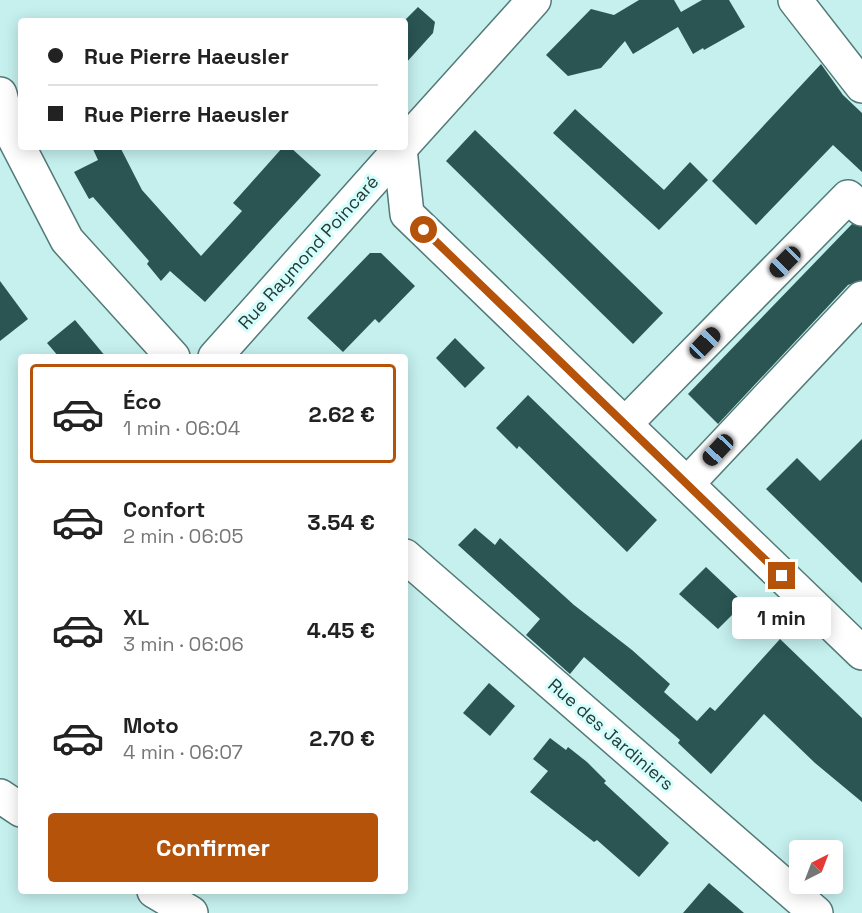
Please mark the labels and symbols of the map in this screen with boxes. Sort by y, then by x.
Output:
street label: Rue Raymond Poincaré [233,170,383,334]
route start [410,216,437,243]
car [766,243,804,281]
car [686,324,724,362]
car [699,431,737,469]
route end [768,562,795,589]
callout: 1 min [732,597,832,639]
street label: Rue des Jardiniers [543,673,679,795]
north arrow [789,840,843,894]

